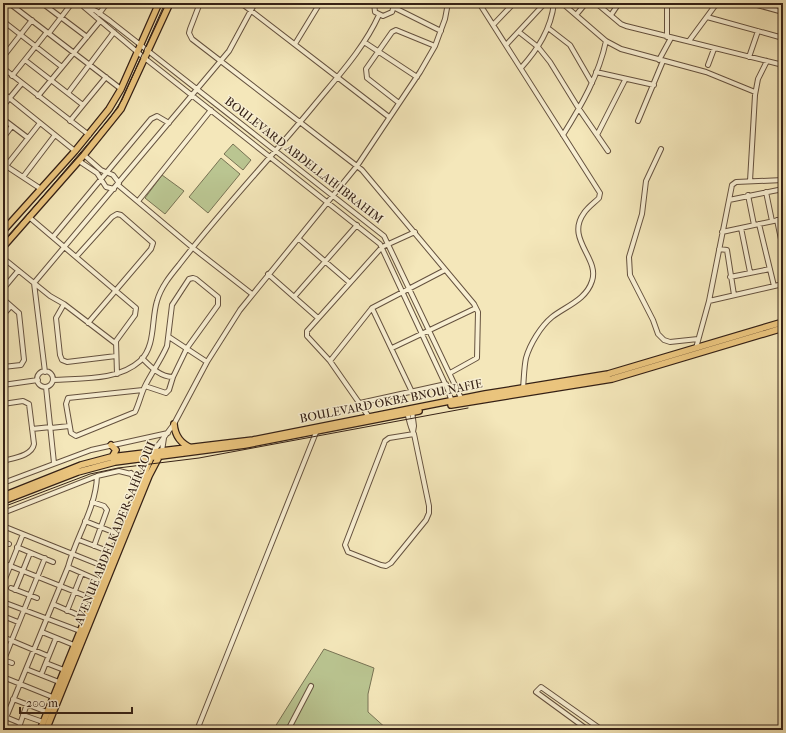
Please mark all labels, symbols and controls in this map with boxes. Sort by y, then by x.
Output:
street label: BOULEVARD ABDELLAH IBRAHIM [222,94,386,226]
street label: BOULEVARD OKBA BNOU NAFIE [299,376,483,426]
street label: AVENUE ABDELKADER SAHRAOUI [71,439,158,628]
scale bar [20,689,132,715]
text: 200 m [26,696,58,710]

